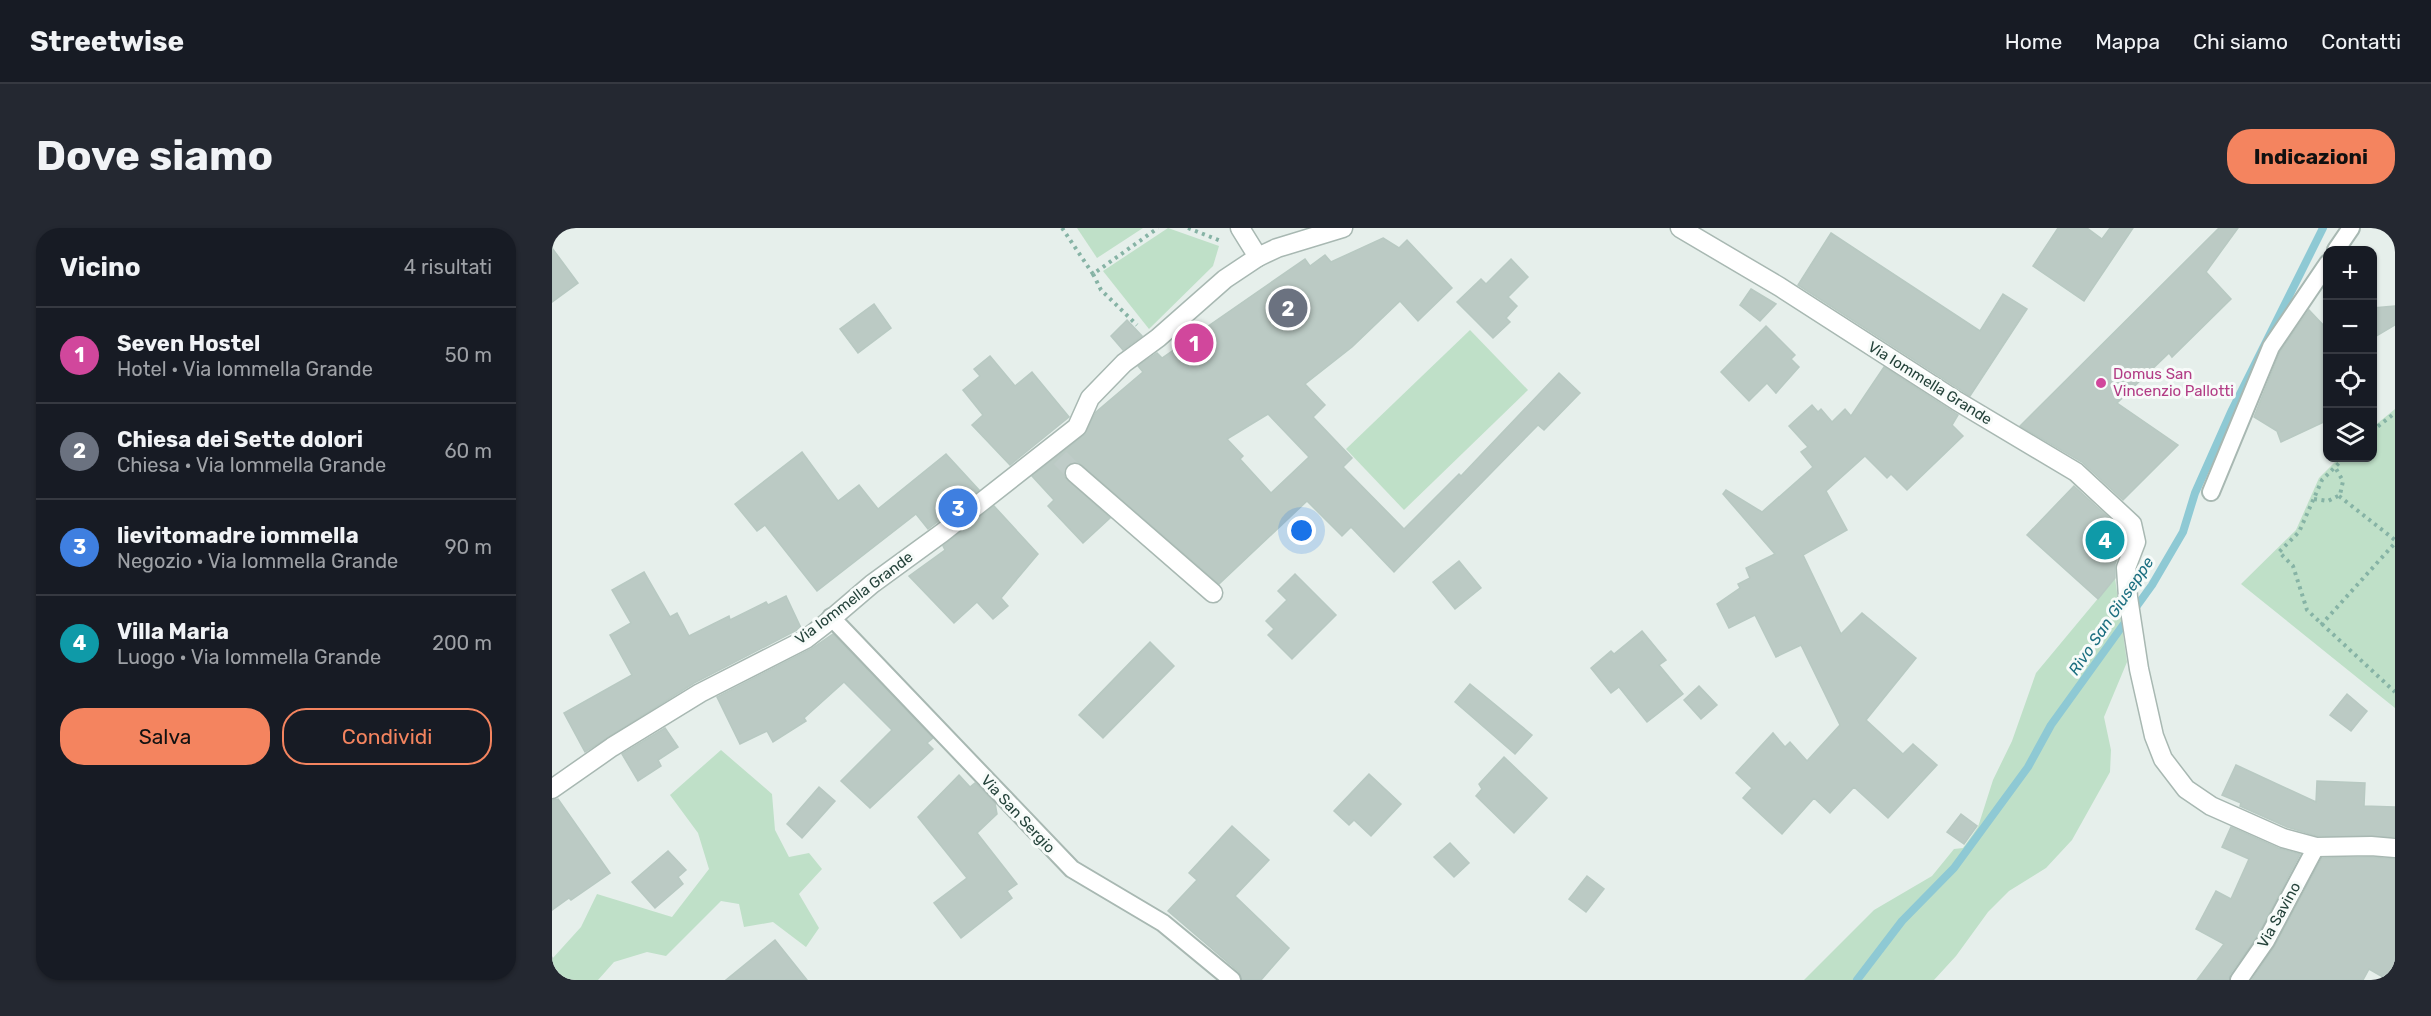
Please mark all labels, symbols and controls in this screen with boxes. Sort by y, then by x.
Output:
text: Streetwise [30,25,184,58]
text: Home [2005,29,2062,54]
text: Mappa [2095,29,2160,54]
text: Chi siamo [2193,29,2288,54]
text: Contatti [2321,29,2401,54]
button: Indicazioni [2227,129,2395,184]
text: Dove siamo [36,131,273,181]
map controls [2323,246,2377,462]
button: + [2323,246,2377,300]
text: Vicino [60,252,141,283]
text: 4 risultati [404,255,492,279]
pin: 2 [1268,286,1308,331]
button: − [2323,300,2377,354]
pin: 1 [1174,320,1214,366]
text: Seven Hostel [117,330,260,357]
street label: Via Iommella Grande [1865,338,1995,428]
text: 1 [75,343,84,367]
text: 50 m [445,343,492,367]
button: locate [2323,354,2377,408]
text: Hotel · Via Iommella Grande [117,357,373,381]
place label: Domus San Vincenzio Pallotti [2113,365,2234,400]
marker: Domus San Vincenzio Pallotti [2094,376,2108,390]
button: layers [2323,408,2377,462]
text: Chiesa dei Sette dolori [117,426,363,453]
text: 2 [73,439,86,463]
text: 60 m [445,439,492,463]
text: Chiesa · Via Iommella Grande [117,453,386,477]
pin: 3 [938,486,978,530]
your location [1287,516,1316,545]
pin: 4 [2086,518,2124,562]
text: lievitomadre iommella [117,522,359,549]
text: 3 [73,535,86,559]
text: 90 m [445,535,492,559]
street label: Via Iommella Grande [792,548,916,648]
text: Negozio · Via Iommella Grande [117,549,398,573]
water label: Rivo San Giuseppe [2064,553,2158,679]
text: Villa Maria [117,618,229,645]
text: 4 [73,631,86,655]
text: 200 m [432,631,492,655]
text: Luogo · Via Iommella Grande [117,645,381,669]
button: Salva [60,708,270,765]
button: Condividi [282,708,492,765]
street label: Via San Sergio [977,771,1059,857]
street label: Via Savino [2254,879,2304,951]

